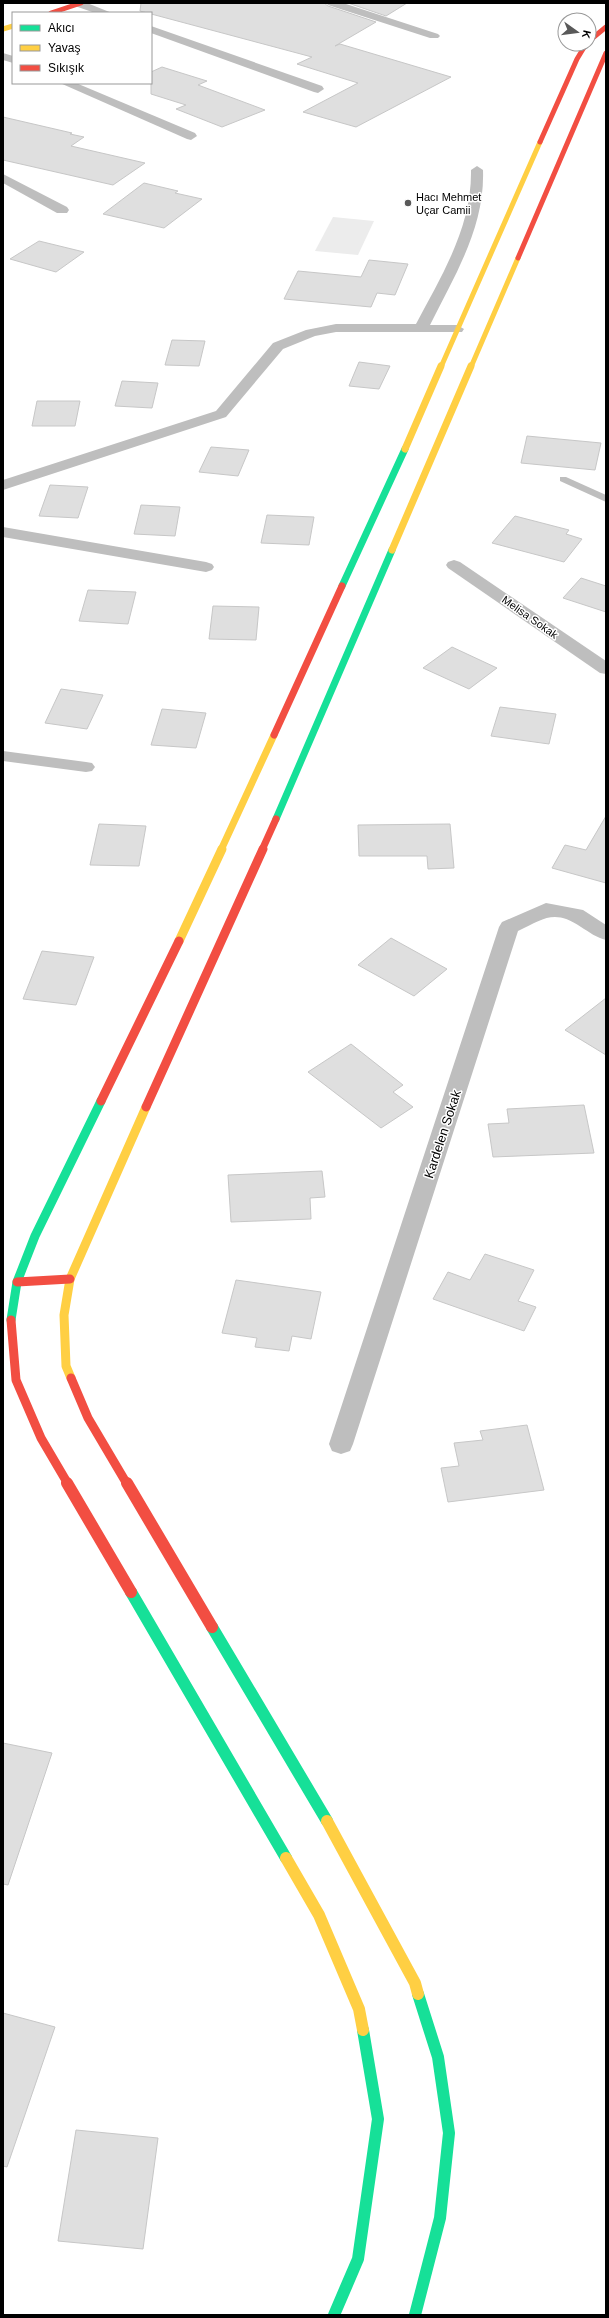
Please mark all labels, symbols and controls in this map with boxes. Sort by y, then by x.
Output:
legend [12,12,152,84]
north arrow [557,12,597,52]
text: Akıcı [48,21,75,35]
text: K [580,29,593,40]
text: Yavaş [48,41,80,55]
text: Sıkışık [48,61,85,75]
place label: Hacı Mehmet Uçar Camii [416,191,481,216]
marker: Hacı Mehmet Uçar Camii [403,198,413,208]
street label: Melisa Sokak [500,593,561,641]
street label: Kardelen Sokak [421,1088,464,1180]

